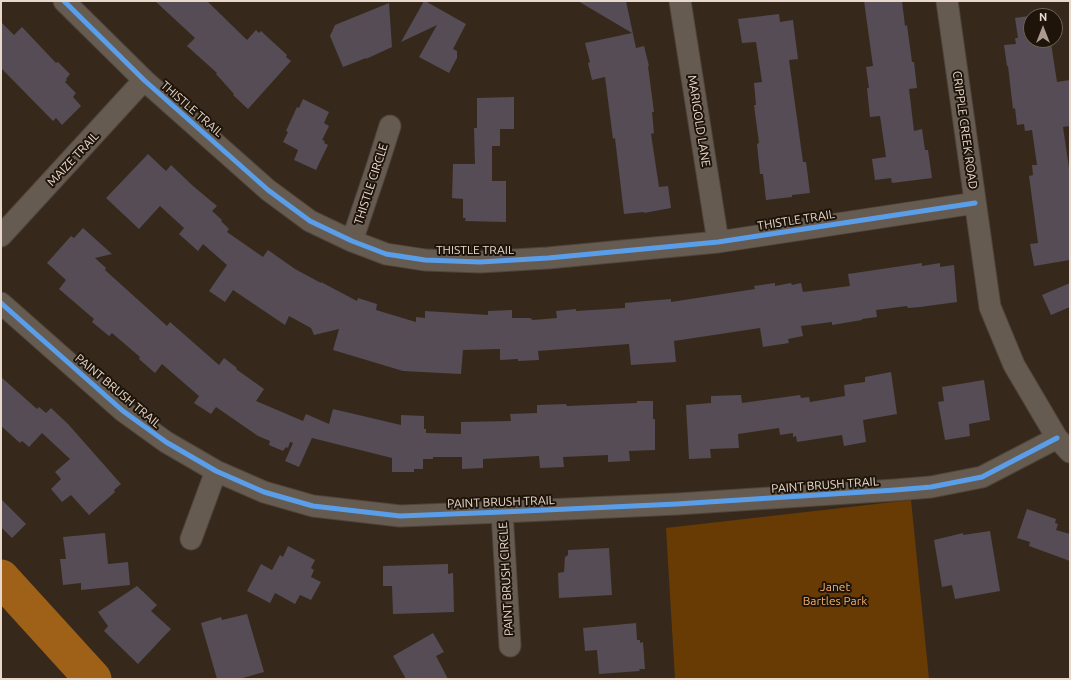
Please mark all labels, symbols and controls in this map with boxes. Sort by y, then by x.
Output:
north arrow [1023,8,1063,48]
text: N [1039,11,1047,23]
street label: CRIPPLE CREEK ROAD [950,70,980,190]
street label: MARIGOLD LANE [685,74,713,168]
street label: THISTLE TRAIL [158,78,226,140]
street label: MAIZE TRAIL [44,129,102,189]
street label: THISTLE CIRCLE [351,142,391,226]
street label: THISTLE TRAIL [756,207,836,233]
street label: THISTLE TRAIL [436,243,514,257]
street label: PAINT BRUSH TRAIL [72,351,164,431]
street label: PAINT BRUSH TRAIL [771,474,879,496]
street label: PAINT BRUSH TRAIL [447,493,555,511]
street label: PAINT BRUSH CIRCLE [496,522,516,636]
park label: Janet Bartles Park [803,580,867,608]

